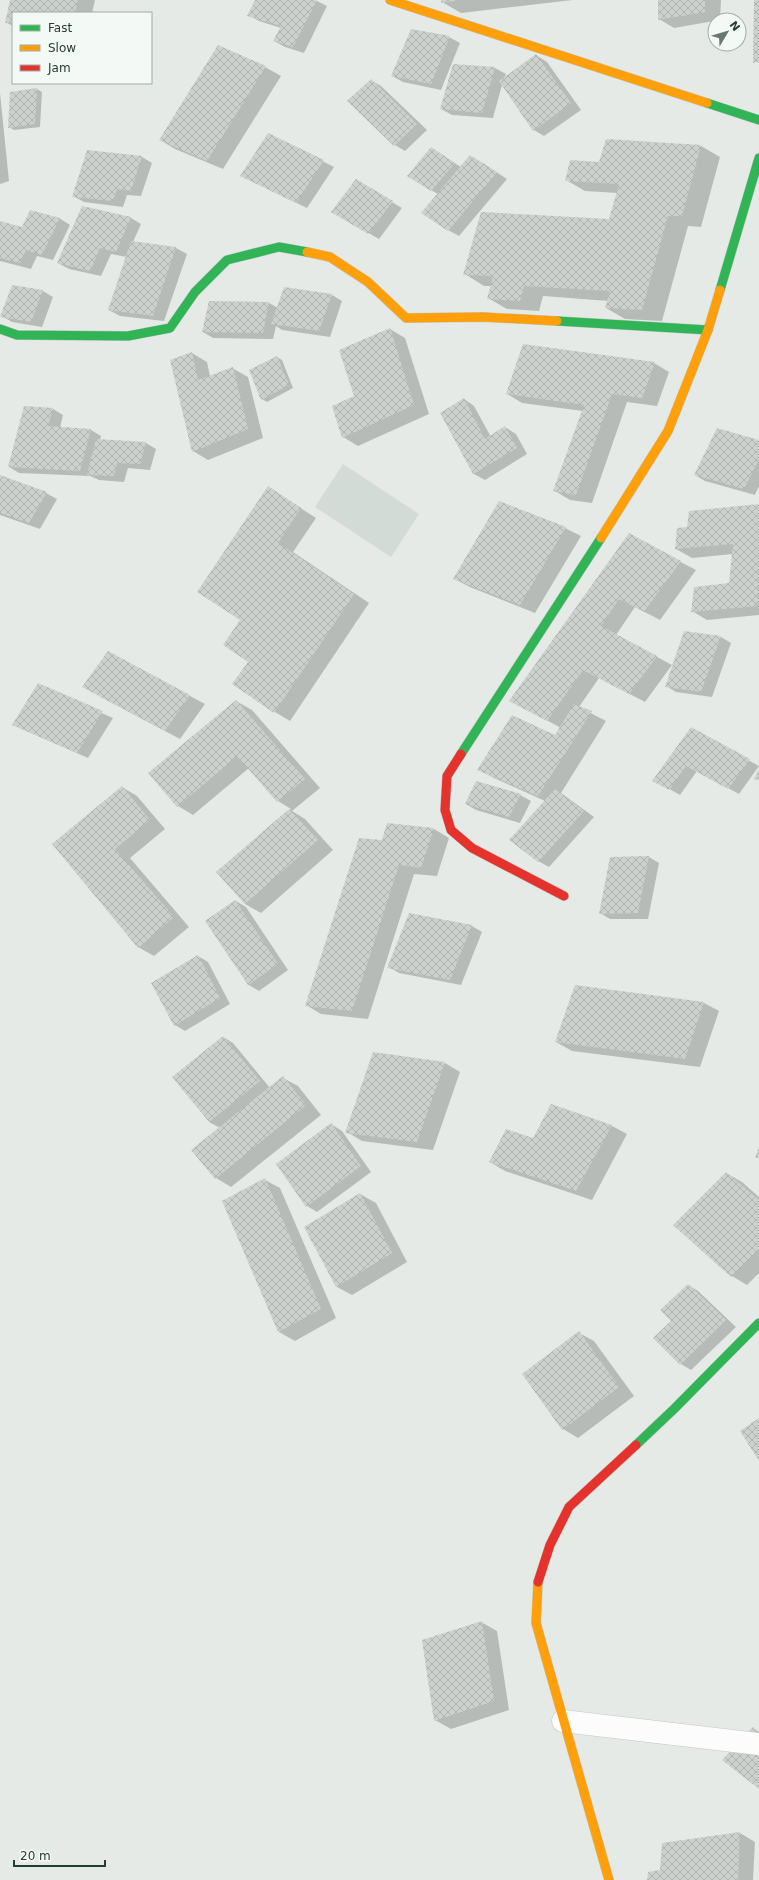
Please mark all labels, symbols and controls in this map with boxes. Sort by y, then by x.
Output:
legend [12,12,152,84]
north arrow [707,12,747,52]
text: N [727,19,742,34]
text: Fast [48,21,72,35]
text: Slow [48,41,76,55]
text: Jam [47,61,71,75]
scale bar [14,1842,105,1868]
text: 20 m [20,1849,51,1863]

